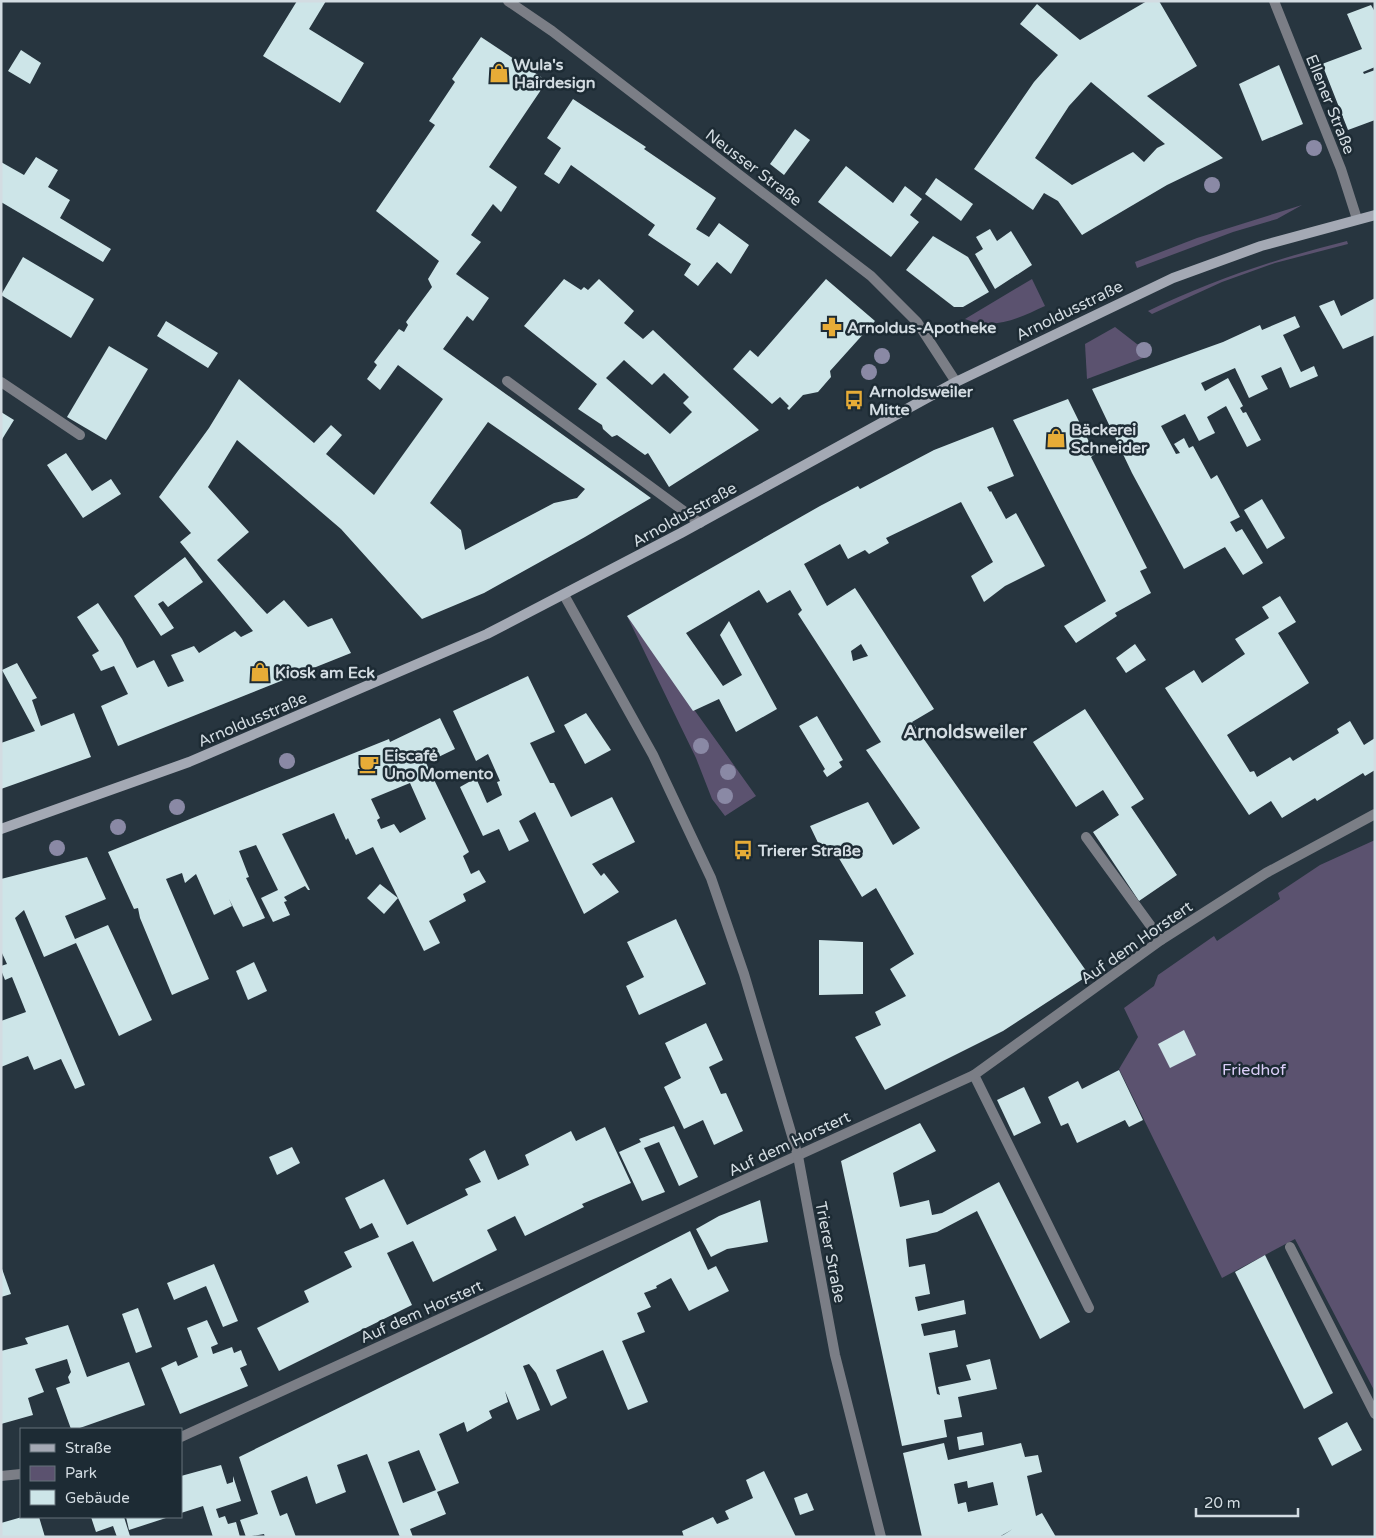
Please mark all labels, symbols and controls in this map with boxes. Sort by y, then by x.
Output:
street label: Ellener Straße [1301,52,1359,157]
place label: Wula's Hairdesign [514,55,596,93]
shop icon: Wula's Hairdesign [488,62,510,84]
street label: Neusser Straße [701,125,806,211]
street label: Arnoldusstraße [1013,276,1126,345]
pharmacy icon: Arnoldus-Apotheke [821,316,843,338]
place label: Arnoldus-Apotheke [847,318,996,338]
place label: Arnoldsweiler Mitte [869,382,974,420]
bus stop icon: Arnoldsweiler Mitte [843,389,865,411]
place label: Bäckerei Schneider [1071,420,1148,458]
shop icon: Bäckerei Schneider [1045,427,1067,449]
street label: Arnoldusstraße [629,478,740,552]
shop icon: Kiosk am Eck [249,661,271,683]
place label: Kiosk am Eck [275,663,375,683]
street label: Arnoldusstraße [195,688,310,752]
district label: Arnoldsweiler [903,721,1027,743]
place label: Eiscafé Uno Momento [384,746,494,784]
cafe icon: Eiscafé Uno Momento [358,753,380,775]
bus stop icon: Trierer Straße [732,839,754,861]
place label: Trierer Straße [757,841,861,861]
street label: Auf dem Horstert [1077,897,1197,989]
park label: Friedhof [1222,1060,1287,1080]
street label: Auf dem Horstert [725,1107,854,1181]
street label: Trierer Straße [810,1200,850,1305]
street label: Auf dem Horstert [357,1276,486,1348]
legend [20,1428,182,1518]
text: Straße [65,1439,111,1457]
text: Park [65,1464,97,1482]
scale bar [1196,1486,1298,1518]
text: Gebäude [65,1489,130,1507]
text: 20 m [1204,1494,1241,1512]

